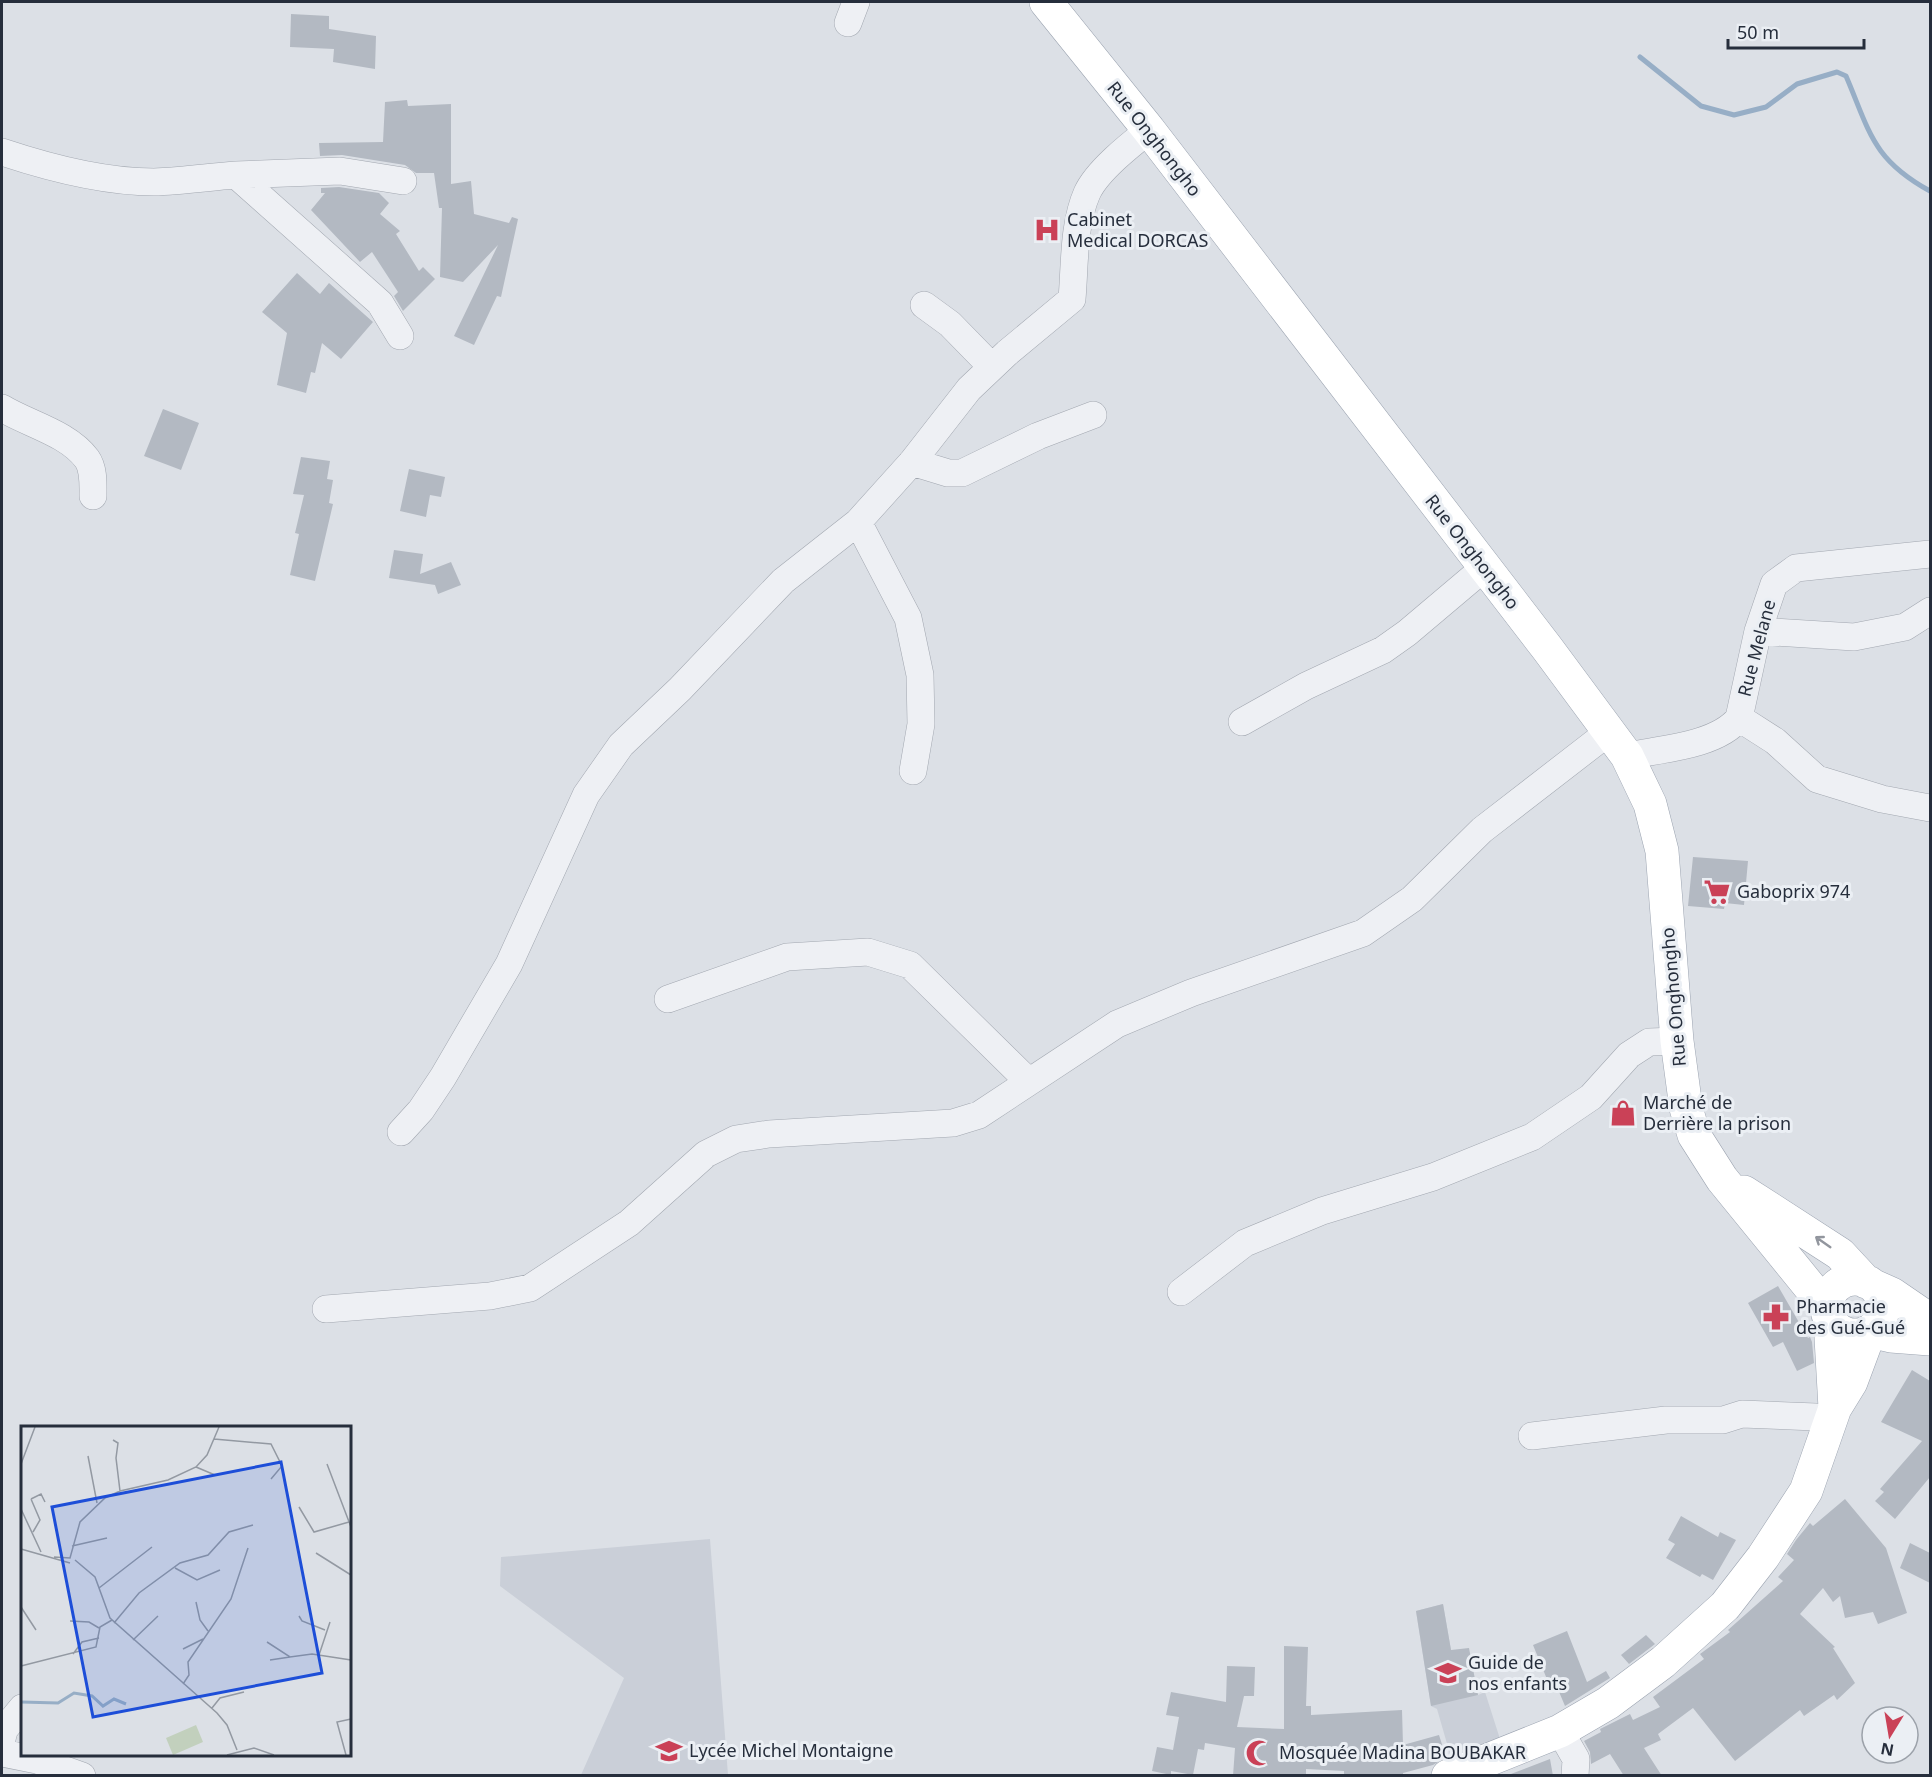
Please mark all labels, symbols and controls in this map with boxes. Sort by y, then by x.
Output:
scale bar [1728,12,1864,50]
text: 50 m [1737,20,1779,44]
street label: Rue Onghongho [1102,76,1207,201]
place label: Cabinet Medical DORCAS [1067,207,1209,252]
hospital icon: Cabinet Medical DORCAS [1032,215,1062,245]
street label: Rue Onghongho [1420,489,1525,614]
street label: Rue Melane [1732,597,1781,699]
supermarket icon: Gaboprix 974 [1702,877,1732,907]
place label: Gaboprix 974 [1737,879,1850,903]
street label: Rue Onghongho [1655,926,1691,1068]
place label: Marché de Derrière la prison [1643,1090,1791,1135]
shop icon: Marché de Derrière la prison [1608,1098,1638,1128]
one-way arrow [1816,1236,1832,1248]
place label: Pharmacie des Gué-Gué [1796,1294,1905,1339]
pharmacy icon: Pharmacie des Gué-Gué [1761,1302,1791,1332]
inset map [21,1426,351,1756]
place label: Guide de nos enfants [1468,1650,1567,1695]
school or university icon: Guide de nos enfants [1433,1658,1463,1688]
north arrow [1860,1705,1920,1765]
school or university icon: Lycée Michel Montaigne [654,1736,684,1766]
place label: Lycée Michel Montaigne [689,1738,893,1762]
mosque icon: Mosquée Madina BOUBAKAR [1244,1738,1274,1768]
text: N [1879,1738,1896,1762]
place label: Mosquée Madina BOUBAKAR [1279,1740,1526,1764]

